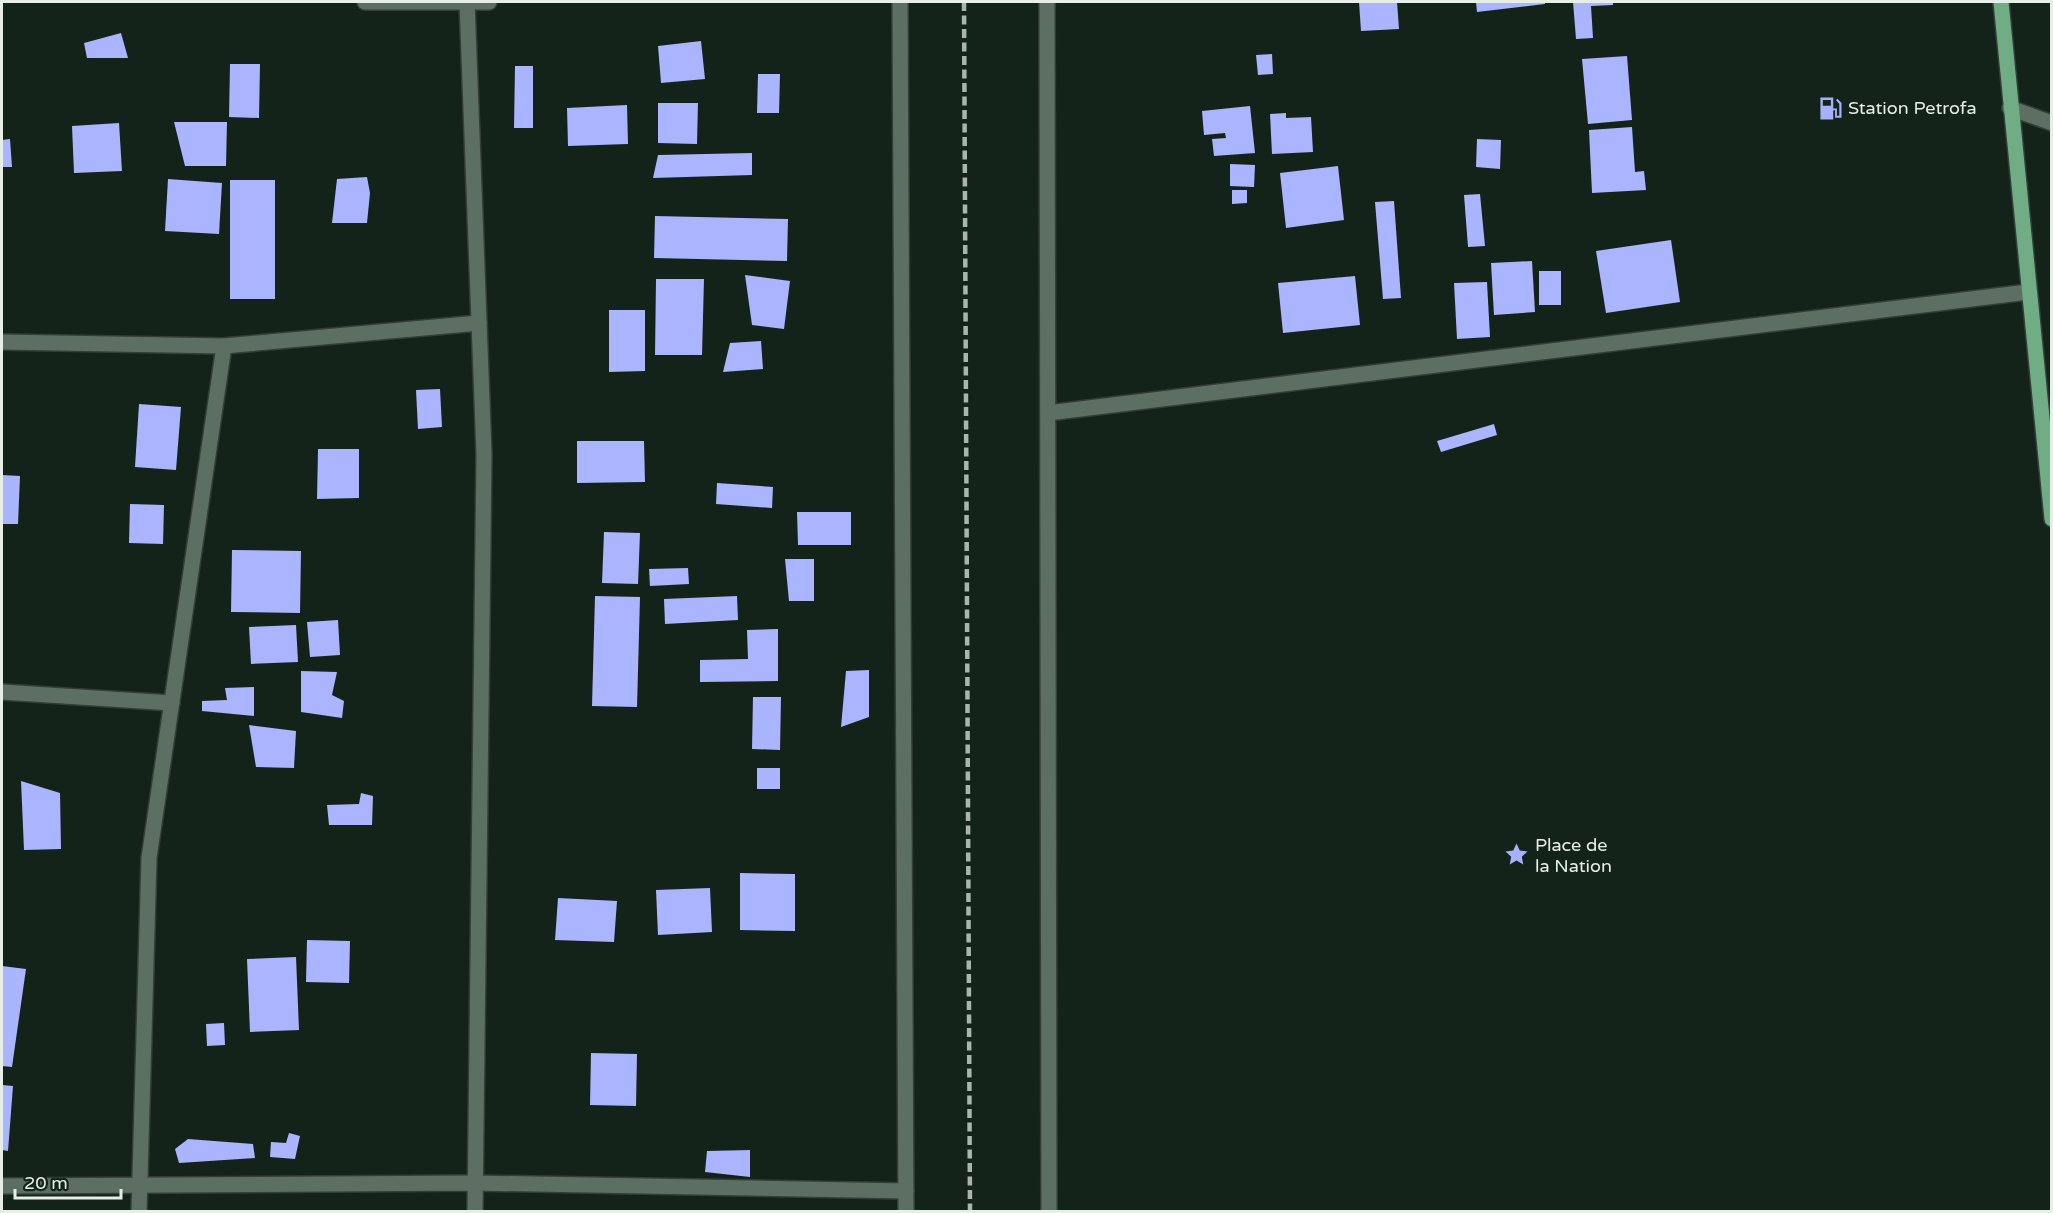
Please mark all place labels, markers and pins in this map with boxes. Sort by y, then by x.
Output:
fuel station icon: Station Petrofa [1817,95,1843,121]
place label: Station Petrofa [1848,97,1977,119]
place label: Place de la Nation [1535,834,1612,877]
place icon: Place de la Nation [1504,842,1530,868]

